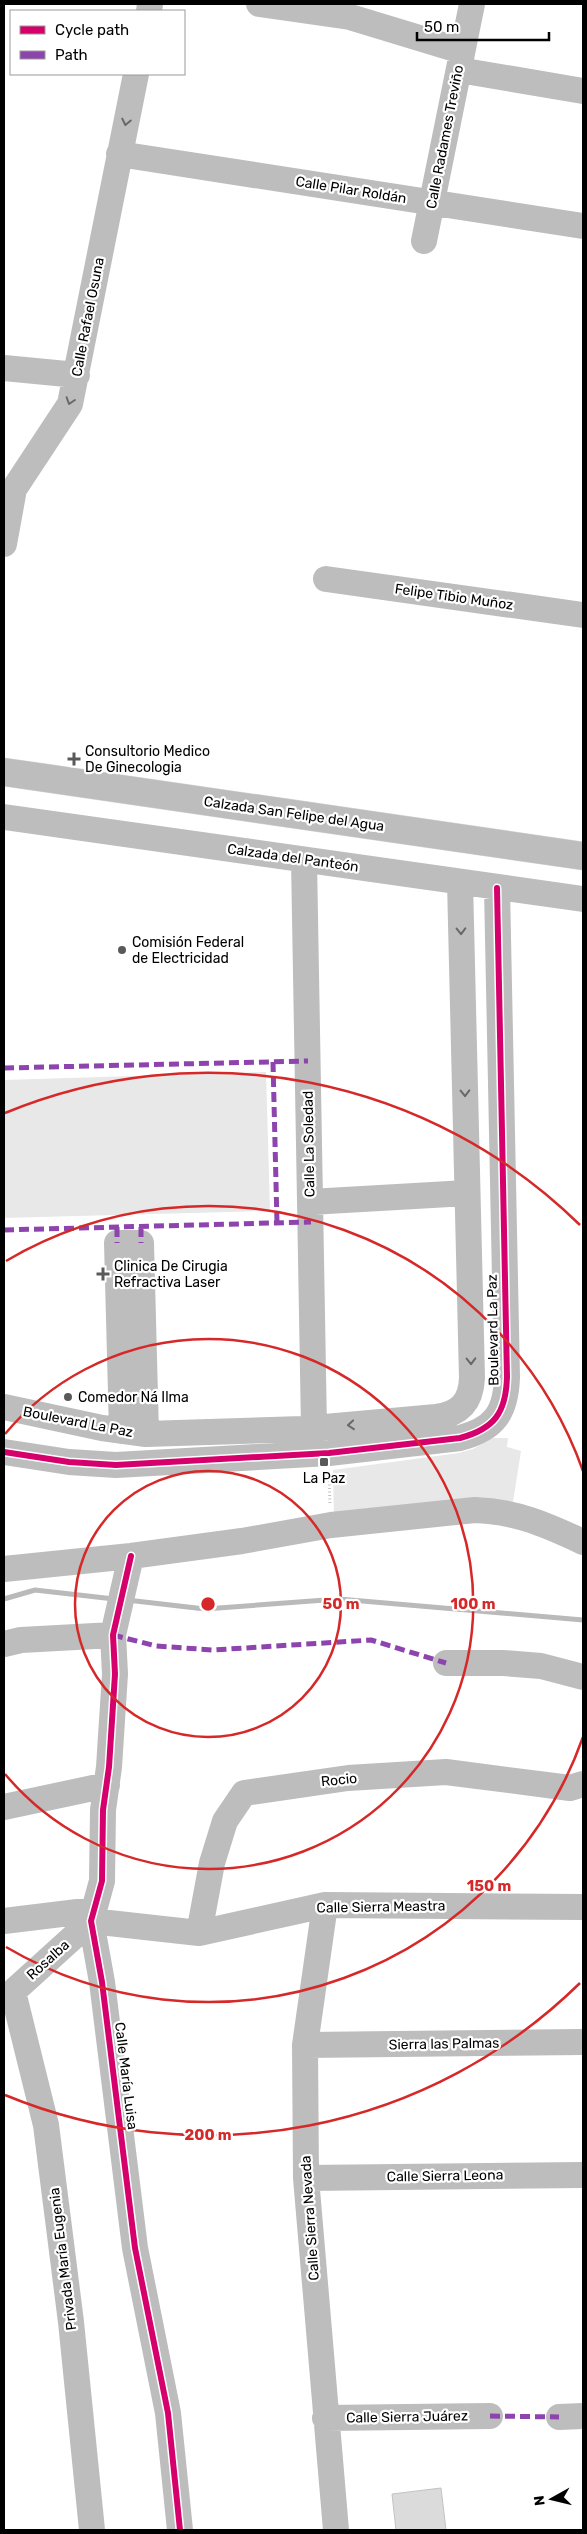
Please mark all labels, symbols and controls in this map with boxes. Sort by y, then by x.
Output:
legend [10,10,185,75]
scale bar [417,10,550,42]
text: 50 m [424,18,459,36]
text: Cycle path [55,21,129,39]
text: Path [55,46,88,64]
street label: Calle Radames Treviño [423,64,467,210]
one-way arrow [121,117,132,126]
street label: Calle Pilar Roldán [294,173,408,207]
street label: Calle Rafael Osuna [68,256,108,378]
one-way arrow [66,396,76,404]
street label: Felipe Tibio Muñoz [394,580,514,614]
place label: Consultorio Medico De Ginecologia [85,743,210,776]
marker: Consultorio Medico De Ginecologia [67,752,81,766]
street label: Calzada San Felipe del Agua [203,793,385,835]
street label: Calzada del Panteón [226,840,360,876]
one-way arrow [456,928,466,935]
place label: Comisión Federal de Electricidad [132,934,244,967]
marker: Comisión Federal de Electricidad [116,944,128,956]
one-way arrow [460,1090,470,1098]
street label: Calle La Soledad [300,1091,318,1197]
place label: Clinica De Cirugia Refractiva Laser [114,1258,228,1291]
marker: Clinica De Cirugia Refractiva Laser [96,1267,110,1281]
street label: Boulevard La Paz [484,1274,502,1386]
one-way arrow [466,1358,476,1365]
place label: Comedor Ná Ilma [78,1389,189,1406]
marker: Comedor Ná Ilma [62,1391,74,1403]
street label: Boulevard La Paz [22,1403,134,1441]
one-way arrow [347,1419,355,1430]
marker: La Paz [318,1456,330,1468]
place label: La Paz [303,1470,345,1487]
centre of rings [199,1595,217,1613]
text: 50 m [323,1595,359,1613]
text: 100 m [451,1595,495,1613]
street label: Rocio [320,1770,358,1790]
text: 150 m [467,1877,511,1895]
street label: Calle Sierra Meastra [316,1897,446,1917]
street label: Rosalba [23,1936,73,1984]
street label: Calle María Luisa [111,2021,141,2131]
street label: Sierra las Palmas [389,2035,499,2053]
text: 200 m [184,2126,232,2144]
street label: Calle Sierra Nevada [297,2155,323,2281]
street label: Calle Sierra Leona [387,2166,503,2186]
street label: Privada María Eugenia [46,2187,80,2331]
street label: Calle Sierra Juárez [346,2407,468,2427]
north arrow [527,2474,577,2524]
text: N [531,2495,549,2507]

